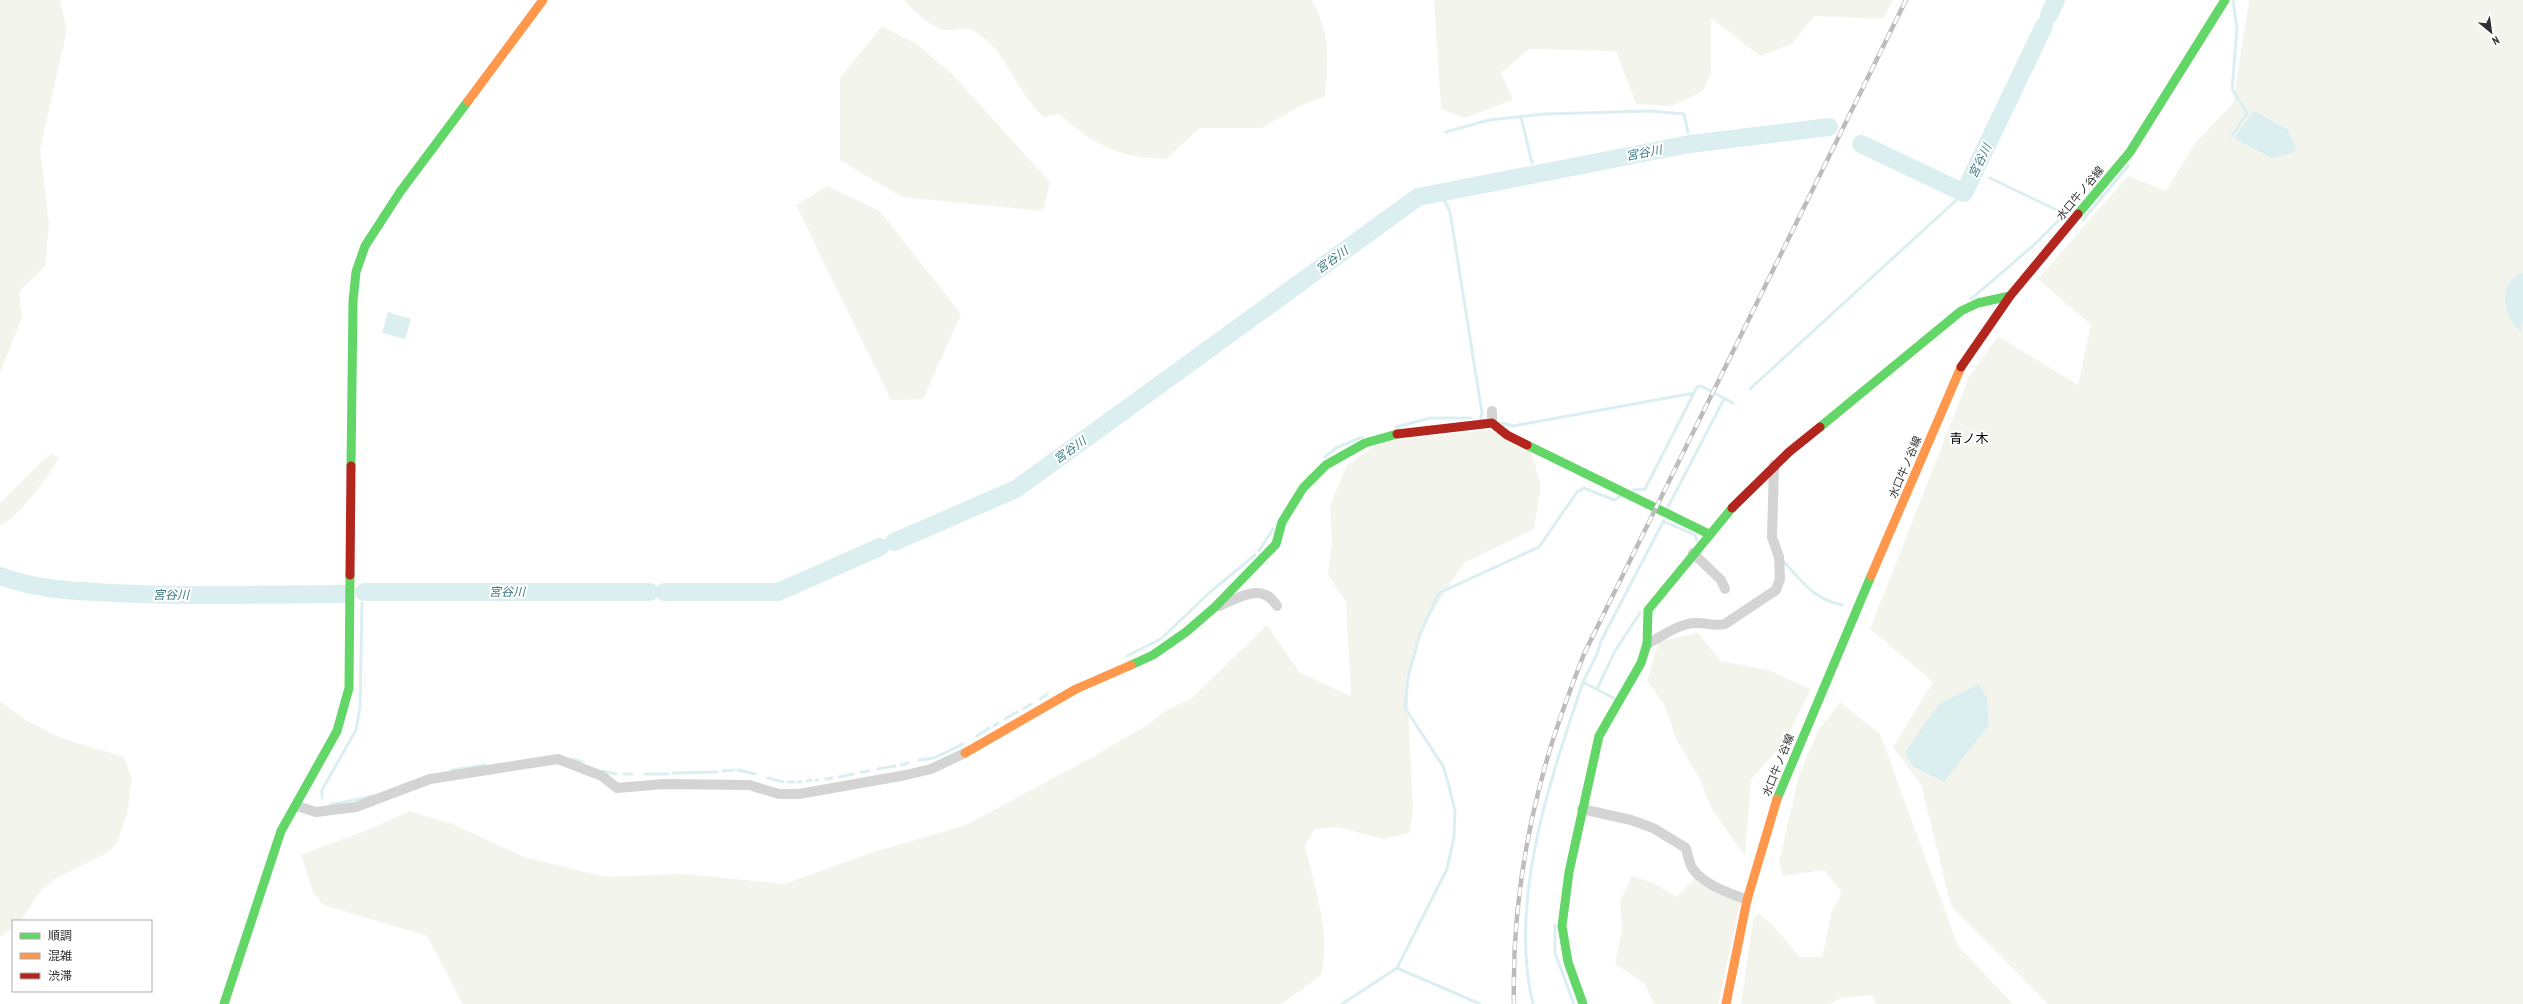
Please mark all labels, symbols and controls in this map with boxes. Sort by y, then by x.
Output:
north arrow [2471,12,2511,52]
text: N [2490,33,2502,48]
water label: 宮谷川 [1965,140,1995,180]
water label: 宮谷川 [1625,141,1665,163]
street label: 水口牛ノ谷線 [2053,163,2107,223]
water label: 宮谷川 [1313,242,1352,276]
district label: 青ノ木 [1949,430,1989,447]
water label: 宮谷川 [1051,432,1090,466]
street label: 水口牛ノ谷線 [1886,434,1924,500]
water label: 宮谷川 [489,584,527,599]
water label: 宮谷川 [153,587,191,602]
street label: 水口牛ノ谷線 [1759,732,1797,798]
legend [12,920,152,992]
text: 順調 [48,928,72,943]
text: 混雑 [48,948,72,963]
text: 渋滞 [48,968,72,983]

